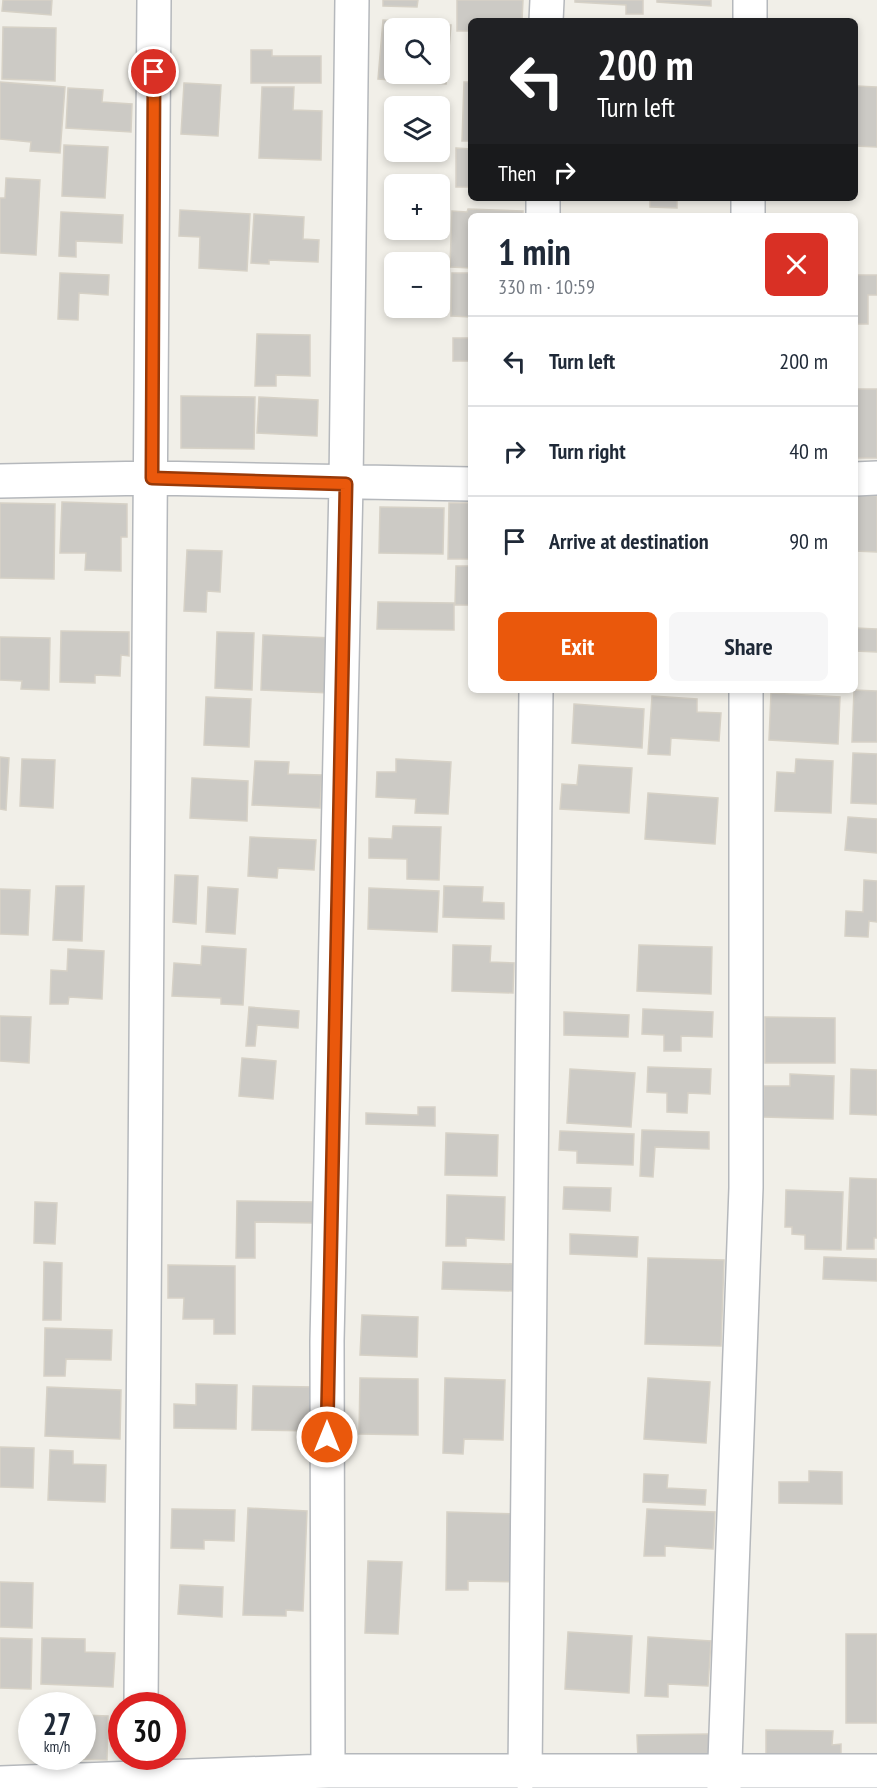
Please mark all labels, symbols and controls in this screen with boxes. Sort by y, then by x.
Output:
map controls [384,18,450,318]
button: search [384,18,450,84]
text: 200 m [597,37,694,92]
icon: left [498,42,576,120]
pin [128,46,179,97]
icon: arrive [137,55,170,88]
text: Turn left [597,90,675,124]
button: layers [384,96,450,162]
icon: right [548,156,581,189]
text: Then [498,159,536,187]
button: + [384,174,450,240]
text: 1 min [498,228,571,275]
button: close [765,233,828,296]
button: − [384,252,450,318]
text: 330 m · 10:59 [498,274,595,300]
icon: left [498,345,531,378]
text: Turn left [549,347,615,375]
text: 200 m [779,347,828,375]
icon: right [498,435,531,468]
text: Turn right [549,437,626,465]
text: 40 m [789,437,828,465]
icon: arrive [498,525,531,558]
text: Arrive at destination [549,527,709,555]
text: 90 m [789,527,828,555]
button: Exit [498,612,657,681]
button: Share [669,612,828,681]
position arrow [295,1405,359,1469]
speed limit sign: 30 [108,1692,186,1770]
text: 27 [43,1704,71,1743]
text: km/h [44,1737,70,1756]

